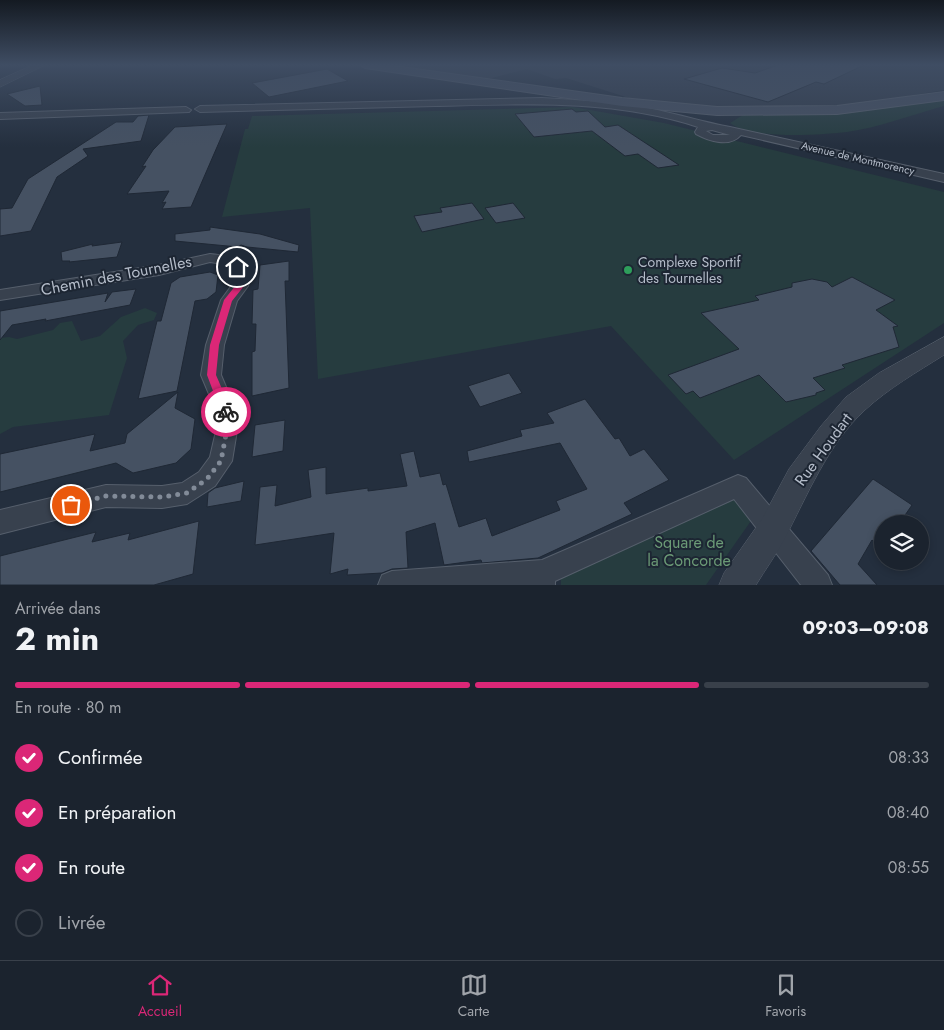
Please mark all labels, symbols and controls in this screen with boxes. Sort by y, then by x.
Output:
street label: Avenue de Montmorency [800,137,916,179]
pin [216,246,258,288]
street label: Chemin des Tournelles [39,250,193,301]
place label: Complexe Sportif des Tournelles [638,252,742,288]
icon: home [223,253,251,281]
marker: Complexe Sportif des Tournelles [622,264,634,276]
courier [201,387,251,437]
icon: bike [212,398,240,426]
street label: Rue Houdart [789,408,858,490]
pin [50,484,92,526]
icon: bag [57,491,85,519]
map controls [874,515,929,570]
button: layers [874,515,929,570]
park label: Square de la Concorde [647,531,731,572]
text: Arrivée dans [15,597,100,620]
text: 09:03–09:08 [802,614,929,641]
text: 2 min [15,616,99,662]
text: En route · 80 m [15,696,121,719]
icon: check [15,744,43,772]
text: Confirmée [58,744,143,771]
text: 08:33 [888,746,929,769]
icon: check [15,799,43,827]
text: En préparation [58,799,176,826]
text: 08:40 [887,801,929,824]
icon: check [15,854,43,882]
text: En route [58,854,125,881]
text: 08:55 [888,856,929,879]
text: Livrée [58,909,106,936]
tab: Accueil [138,971,182,1021]
tab: Carte [458,971,489,1021]
tab: Favoris [765,971,806,1021]

